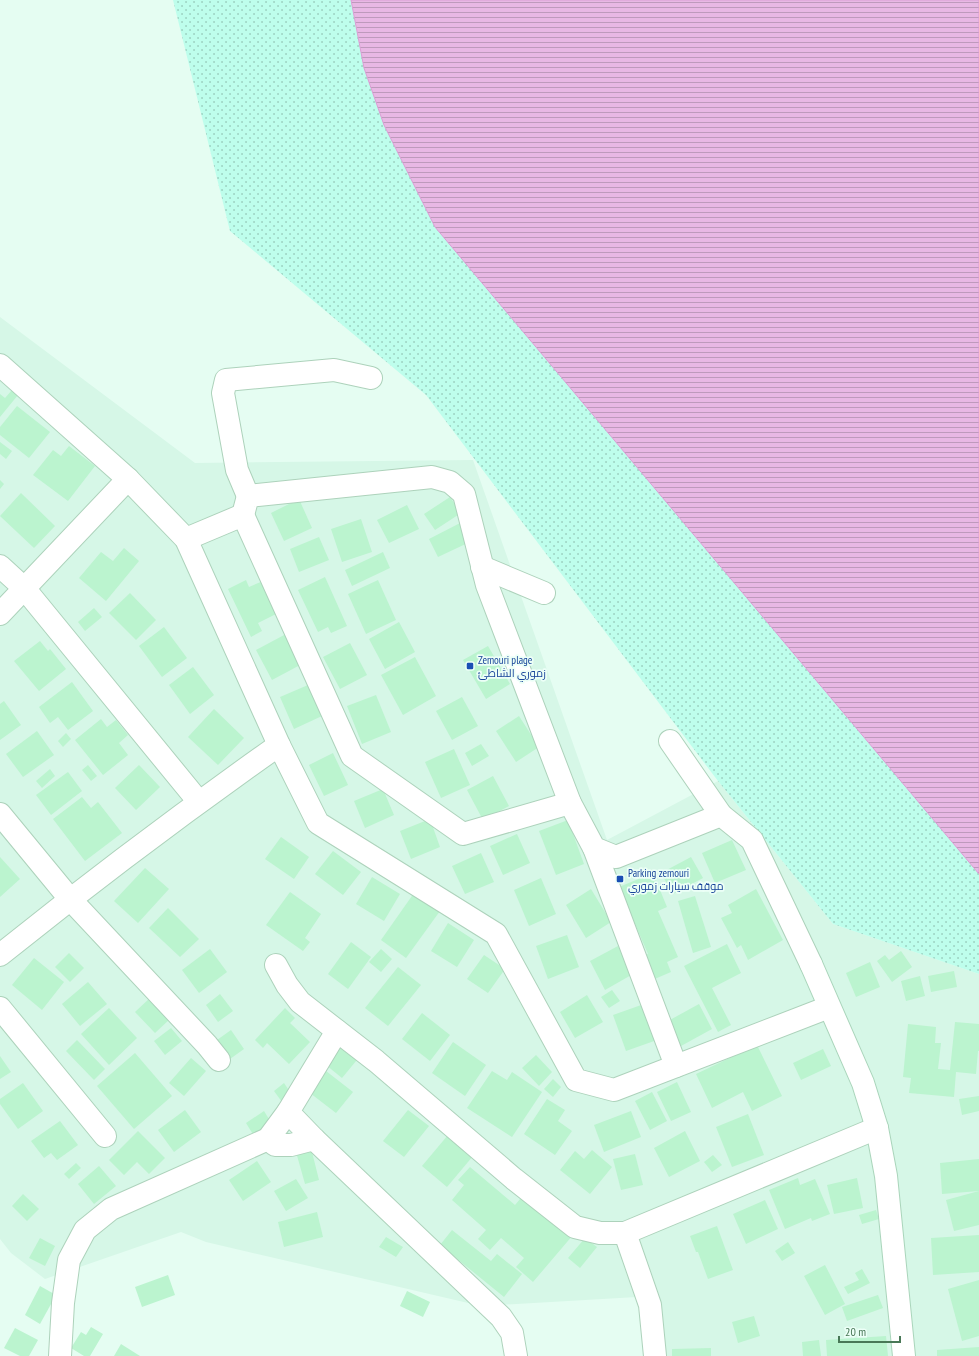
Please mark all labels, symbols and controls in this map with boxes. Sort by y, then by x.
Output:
place label: Zemouri plage زموري الشاطئ [478,653,546,682]
marker: Zemouri plage زموري الشاطئ [465,661,475,671]
place label: Parking zemouri موقف سيارات زموري [628,866,724,895]
marker: Parking zemouri موقف سيارات زموري [615,874,625,884]
scale bar [839,1318,900,1344]
text: 20 m [845,1324,866,1339]

